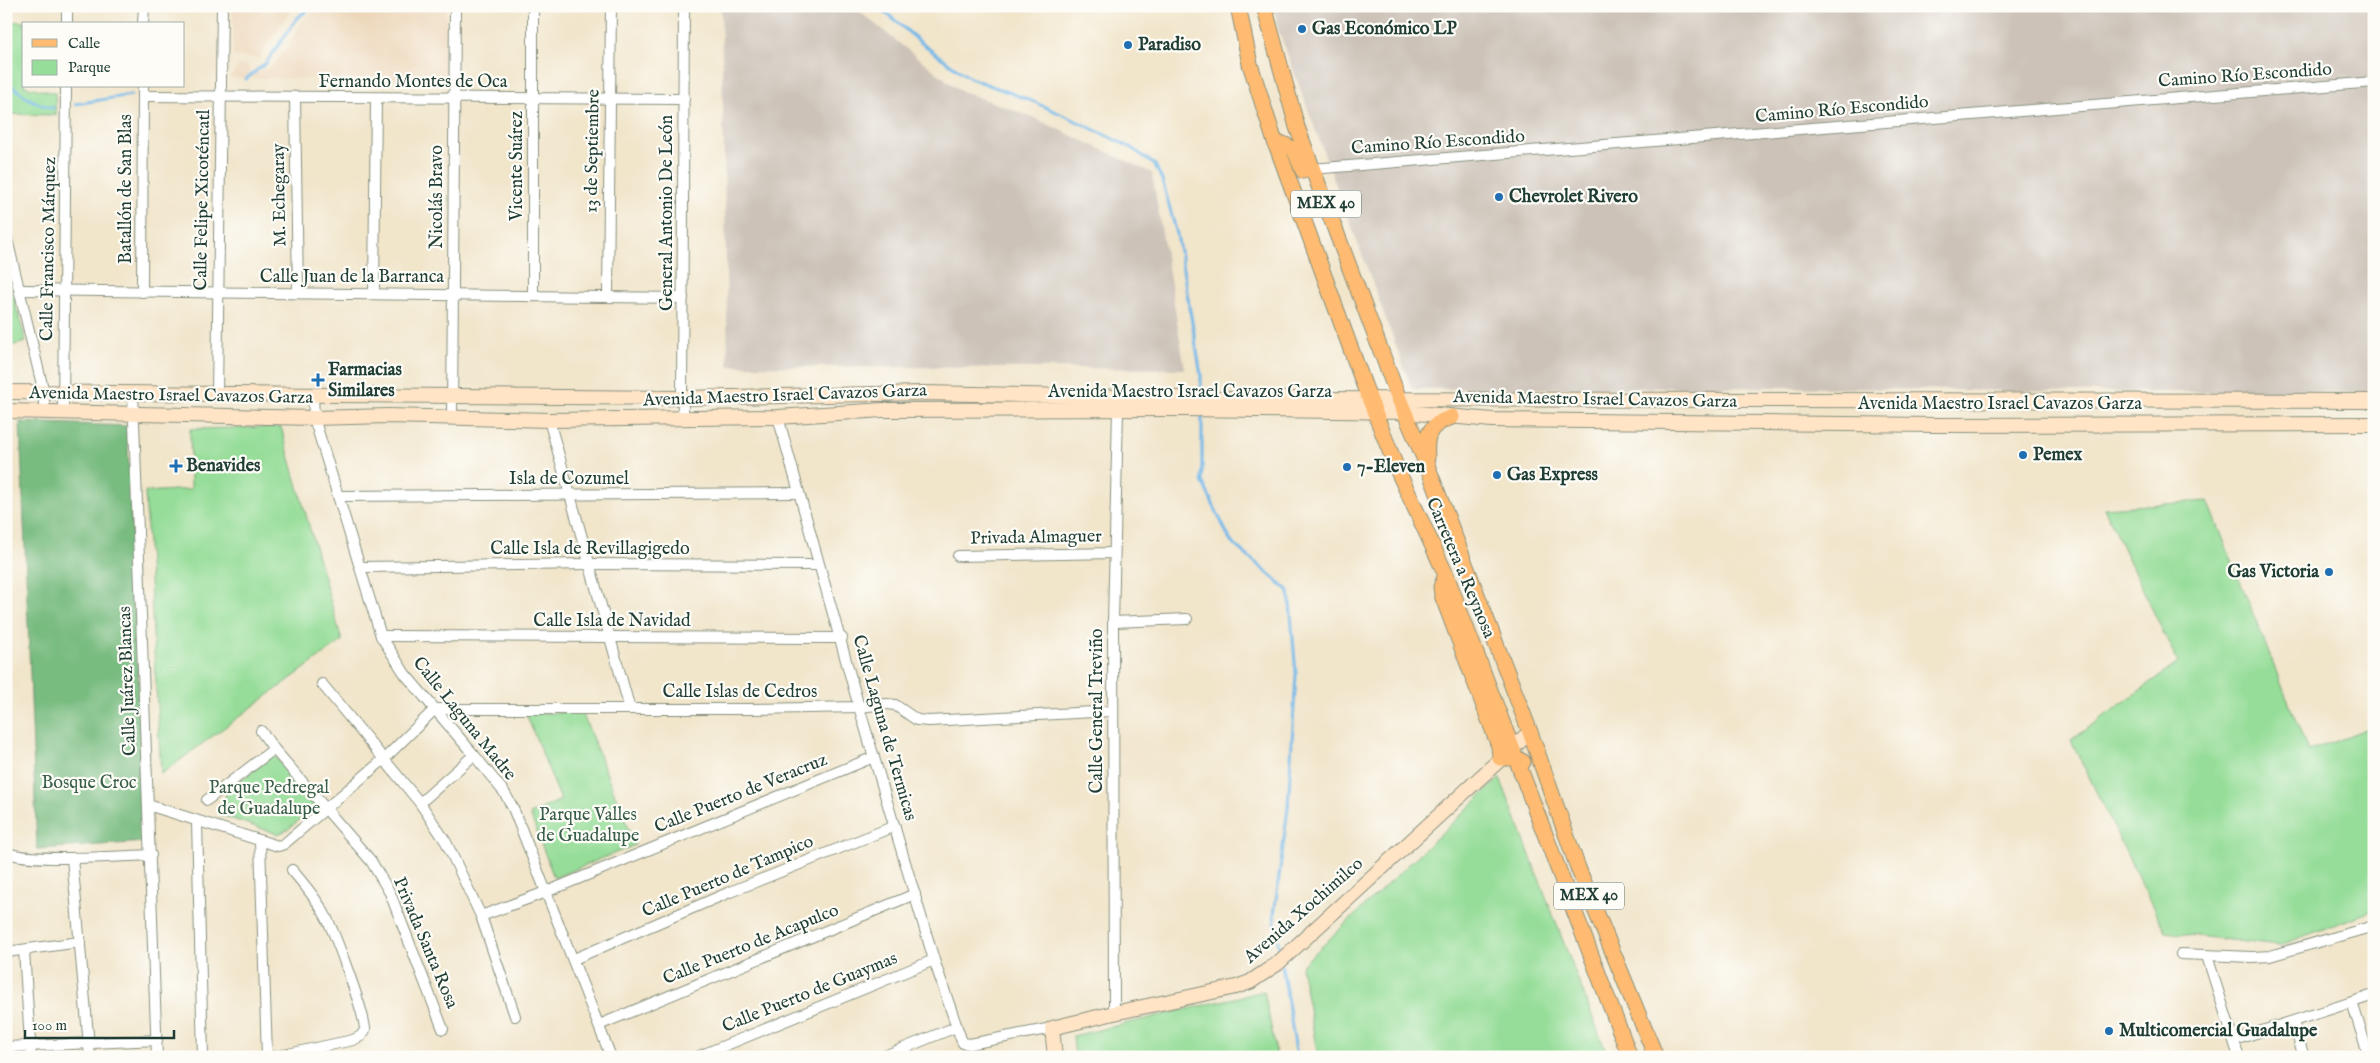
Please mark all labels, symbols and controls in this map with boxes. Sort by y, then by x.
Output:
place label: Gas Económico LP [1312,18,1457,41]
legend [22,22,185,88]
marker: Gas Económico LP [1296,23,1308,35]
text: Calle [68,34,100,53]
place label: Paradiso [1138,34,1201,57]
marker: Paradiso [1122,39,1134,51]
text: Parque [68,58,111,77]
street label: Camino Río Escondido [2157,58,2333,94]
street label: Fernando Montes de Oca [318,71,508,94]
street label: 13 de Septiembre [580,89,606,213]
street label: Camino Río Escondido [1754,91,1930,129]
street label: Calle Felipe Xicoténcatl [190,109,216,291]
street label: Vicente Suárez [506,111,529,222]
street label: Batallón de San Blas [115,114,138,264]
street label: General Antonio De León [656,115,679,311]
street label: Camino Río Escondido [1350,125,1526,161]
street label: M. Echegaray [268,143,292,247]
street label: Nicolás Bravo [426,145,449,249]
street label: Calle Francisco Márquez [36,157,62,341]
place label: Chevrolet Rivero [1509,186,1638,209]
road number: MEX 40 [1291,190,1361,218]
marker: Chevrolet Rivero [1493,191,1505,203]
street label: Calle Juan de la Barranca [260,266,444,289]
place label: Farmacias Similares [328,359,403,403]
marker: Farmacias Similares [312,374,324,386]
street label: Avenida Maestro Israel Cavazos Garza [642,380,928,412]
street label: Avenida Maestro Israel Cavazos Garza [1047,381,1332,404]
street label: Avenida Maestro Israel Cavazos Garza [28,382,313,410]
street label: Avenida Maestro Israel Cavazos Garza [1452,386,1737,414]
street label: Avenida Maestro Israel Cavazos Garza [1857,393,2142,416]
place label: Pemex [2033,444,2083,467]
marker: Pemex [2017,449,2029,461]
place label: Benavides [186,455,261,478]
place label: 7-Eleven [1357,456,1426,479]
marker: Benavides [170,460,182,472]
marker: 7-Eleven [1341,461,1353,473]
place label: Gas Express [1507,464,1598,487]
street label: Isla de Cozumel [509,468,629,491]
marker: Gas Express [1491,469,1503,481]
street label: Carretera a Reynosa [1420,494,1500,642]
street label: Privada Almaguer [970,525,1102,551]
street label: Calle Isla de Revillagigedo [490,538,690,561]
place label: Gas Victoria [2227,561,2320,584]
marker: Gas Victoria [2323,566,2335,578]
street label: Calle Juárez Blancas [114,606,142,756]
street label: Calle Isla de Navidad [533,610,691,633]
street label: Calle General Treviño [1086,628,1109,794]
street label: Calle Laguna de Termicas [846,632,922,824]
street label: Calle Laguna Madre [407,652,521,786]
street label: Calle Islas de Cedros [663,681,817,704]
street label: Calle Puerto de Veracruz [651,749,831,839]
park label: Bosque Croc [41,772,137,795]
park label: Parque Pedregal de Guadalupe [209,777,329,821]
park label: Parque Valles de Guadalupe [537,804,639,848]
street label: Calle Puerto de Tampico [639,830,817,924]
street label: Avenida Xochimilco [1239,853,1369,970]
street label: Privada Santa Rosa [387,874,463,1012]
road number: MEX 40 [1554,882,1624,909]
street label: Calle Puerto de Acapulco [660,899,843,991]
street label: Calle Puerto de Guaymas [719,947,901,1039]
scale bar [25,1008,174,1040]
text: 100 m [32,1016,68,1035]
place label: Multicomercial Guadalupe [2119,1020,2318,1043]
marker: Multicomercial Guadalupe [2103,1025,2115,1037]

